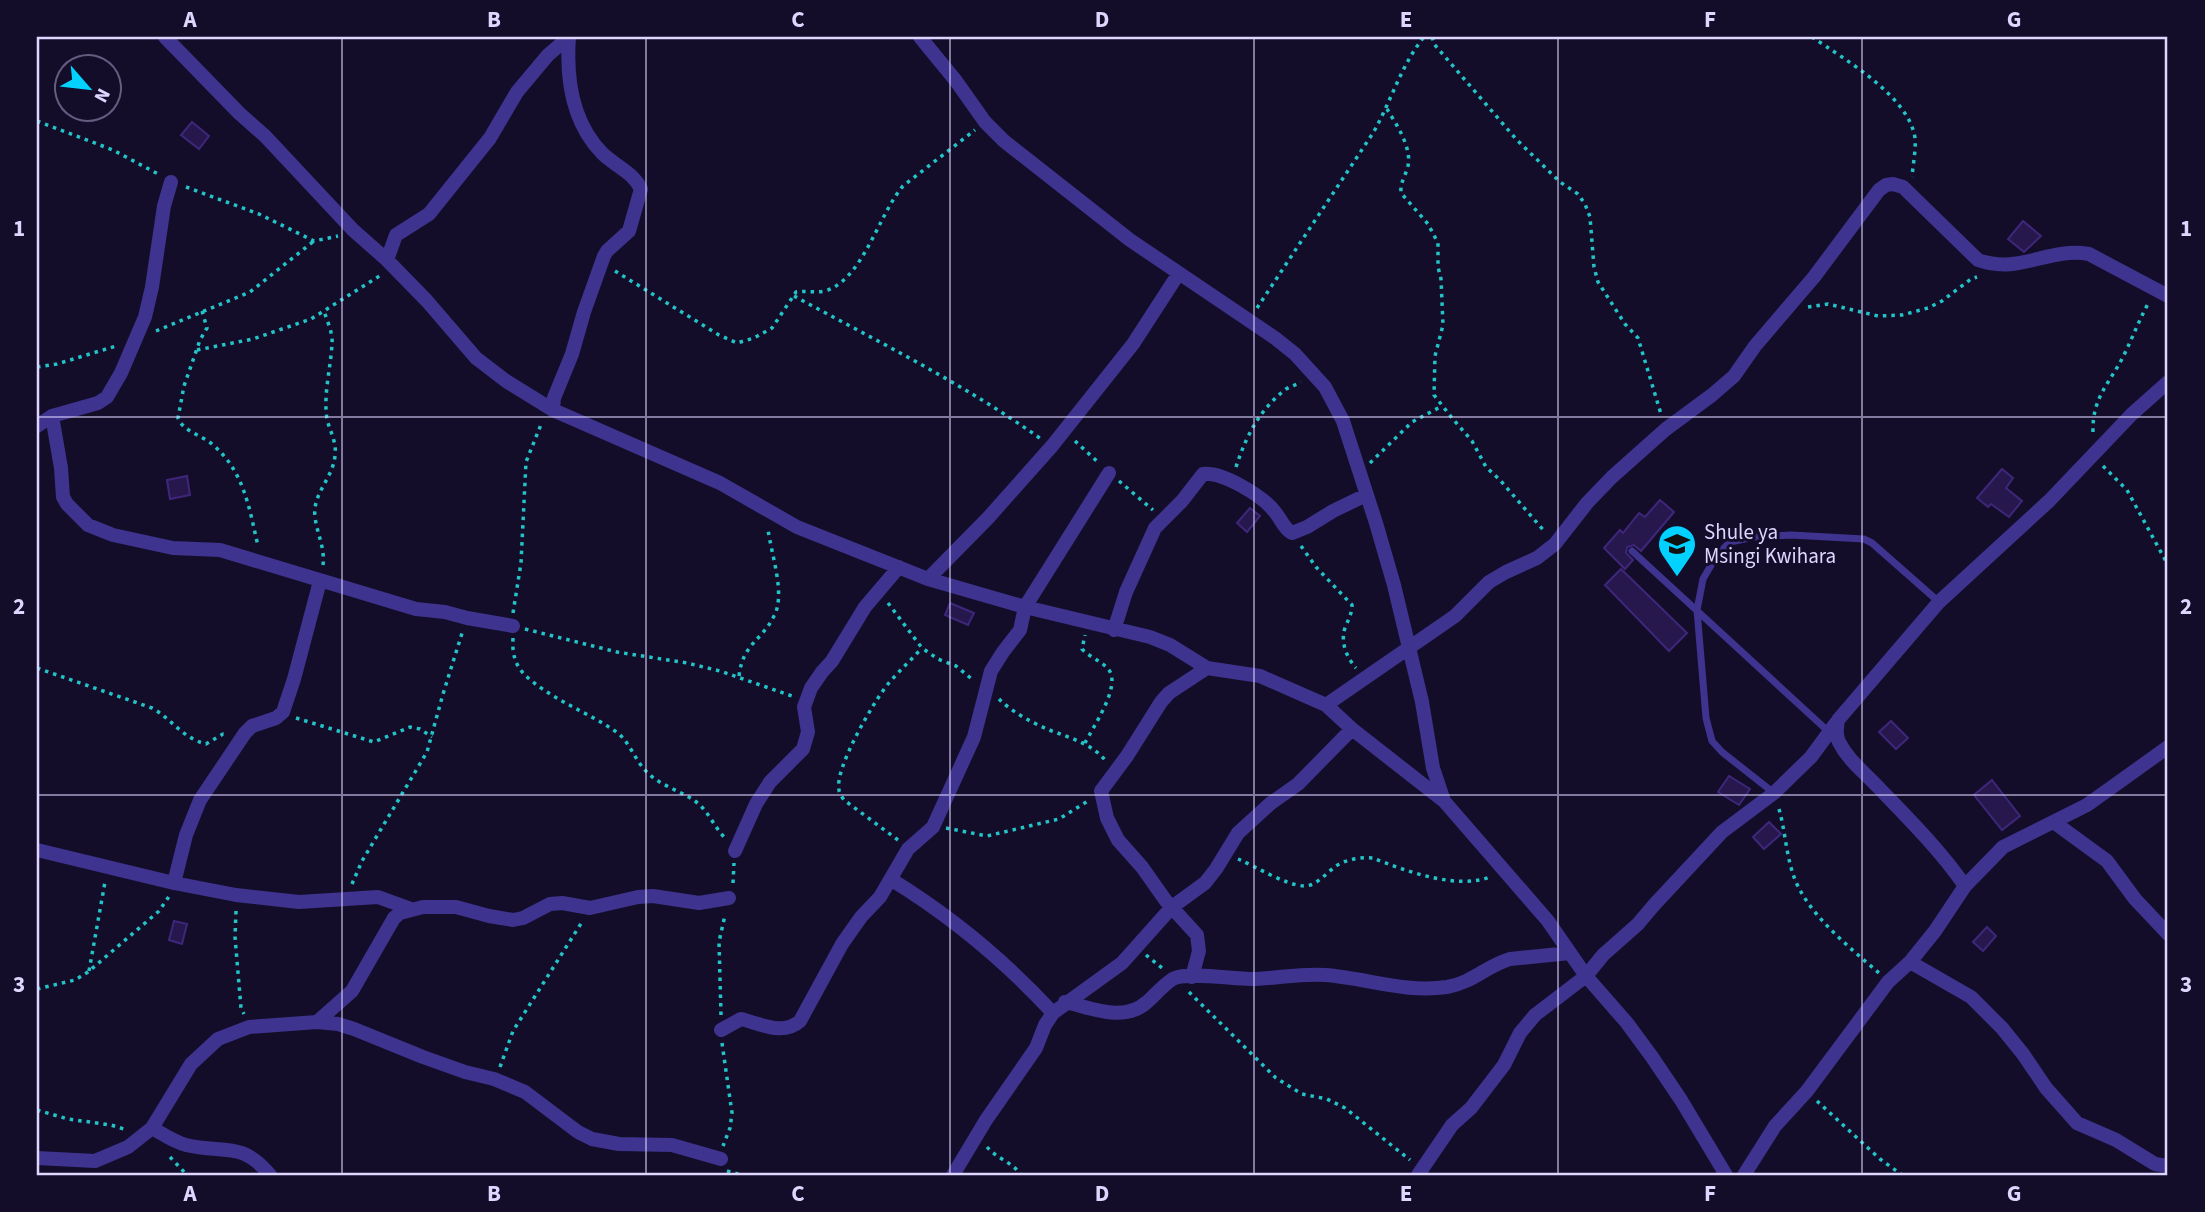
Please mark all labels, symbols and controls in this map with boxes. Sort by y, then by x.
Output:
text: A [182,3,197,36]
text: B [487,3,501,36]
text: C [791,3,805,36]
text: D [1095,3,1109,36]
text: E [1400,3,1412,36]
text: F [1704,3,1716,36]
text: G [2007,3,2021,36]
north arrow [52,52,122,122]
text: N [87,83,117,107]
text: 1 [13,212,25,245]
text: 1 [2180,212,2192,245]
place label: Shule ya Msingi Kwihara [1704,517,1836,571]
school or university icon: Shule ya Msingi Kwihara [1656,523,1698,578]
text: 2 [13,590,25,623]
text: 2 [2180,590,2192,623]
text: 3 [13,968,25,1001]
text: 3 [2180,968,2192,1001]
text: A [182,1177,197,1210]
text: B [487,1177,501,1210]
text: C [791,1177,805,1210]
text: D [1095,1177,1109,1210]
text: E [1400,1177,1412,1210]
text: F [1704,1177,1716,1210]
text: G [2007,1177,2021,1210]

